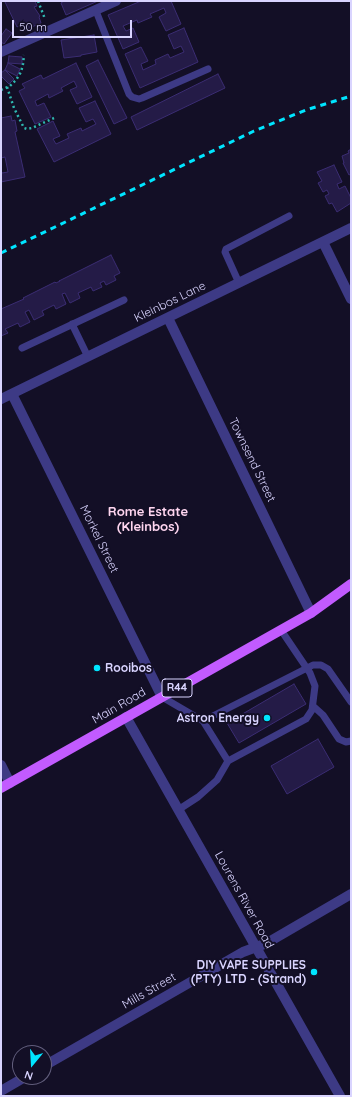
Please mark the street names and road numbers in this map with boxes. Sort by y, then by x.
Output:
street label: Kleinbos Lane [132,278,208,326]
street label: Townsend Street [225,416,279,504]
street label: Morkel Street [76,503,122,575]
road number: R44 [162,679,192,697]
street label: Main Road [90,685,148,727]
street label: Lourens River Road [211,849,277,951]
street label: Mills Street [120,970,178,1012]

